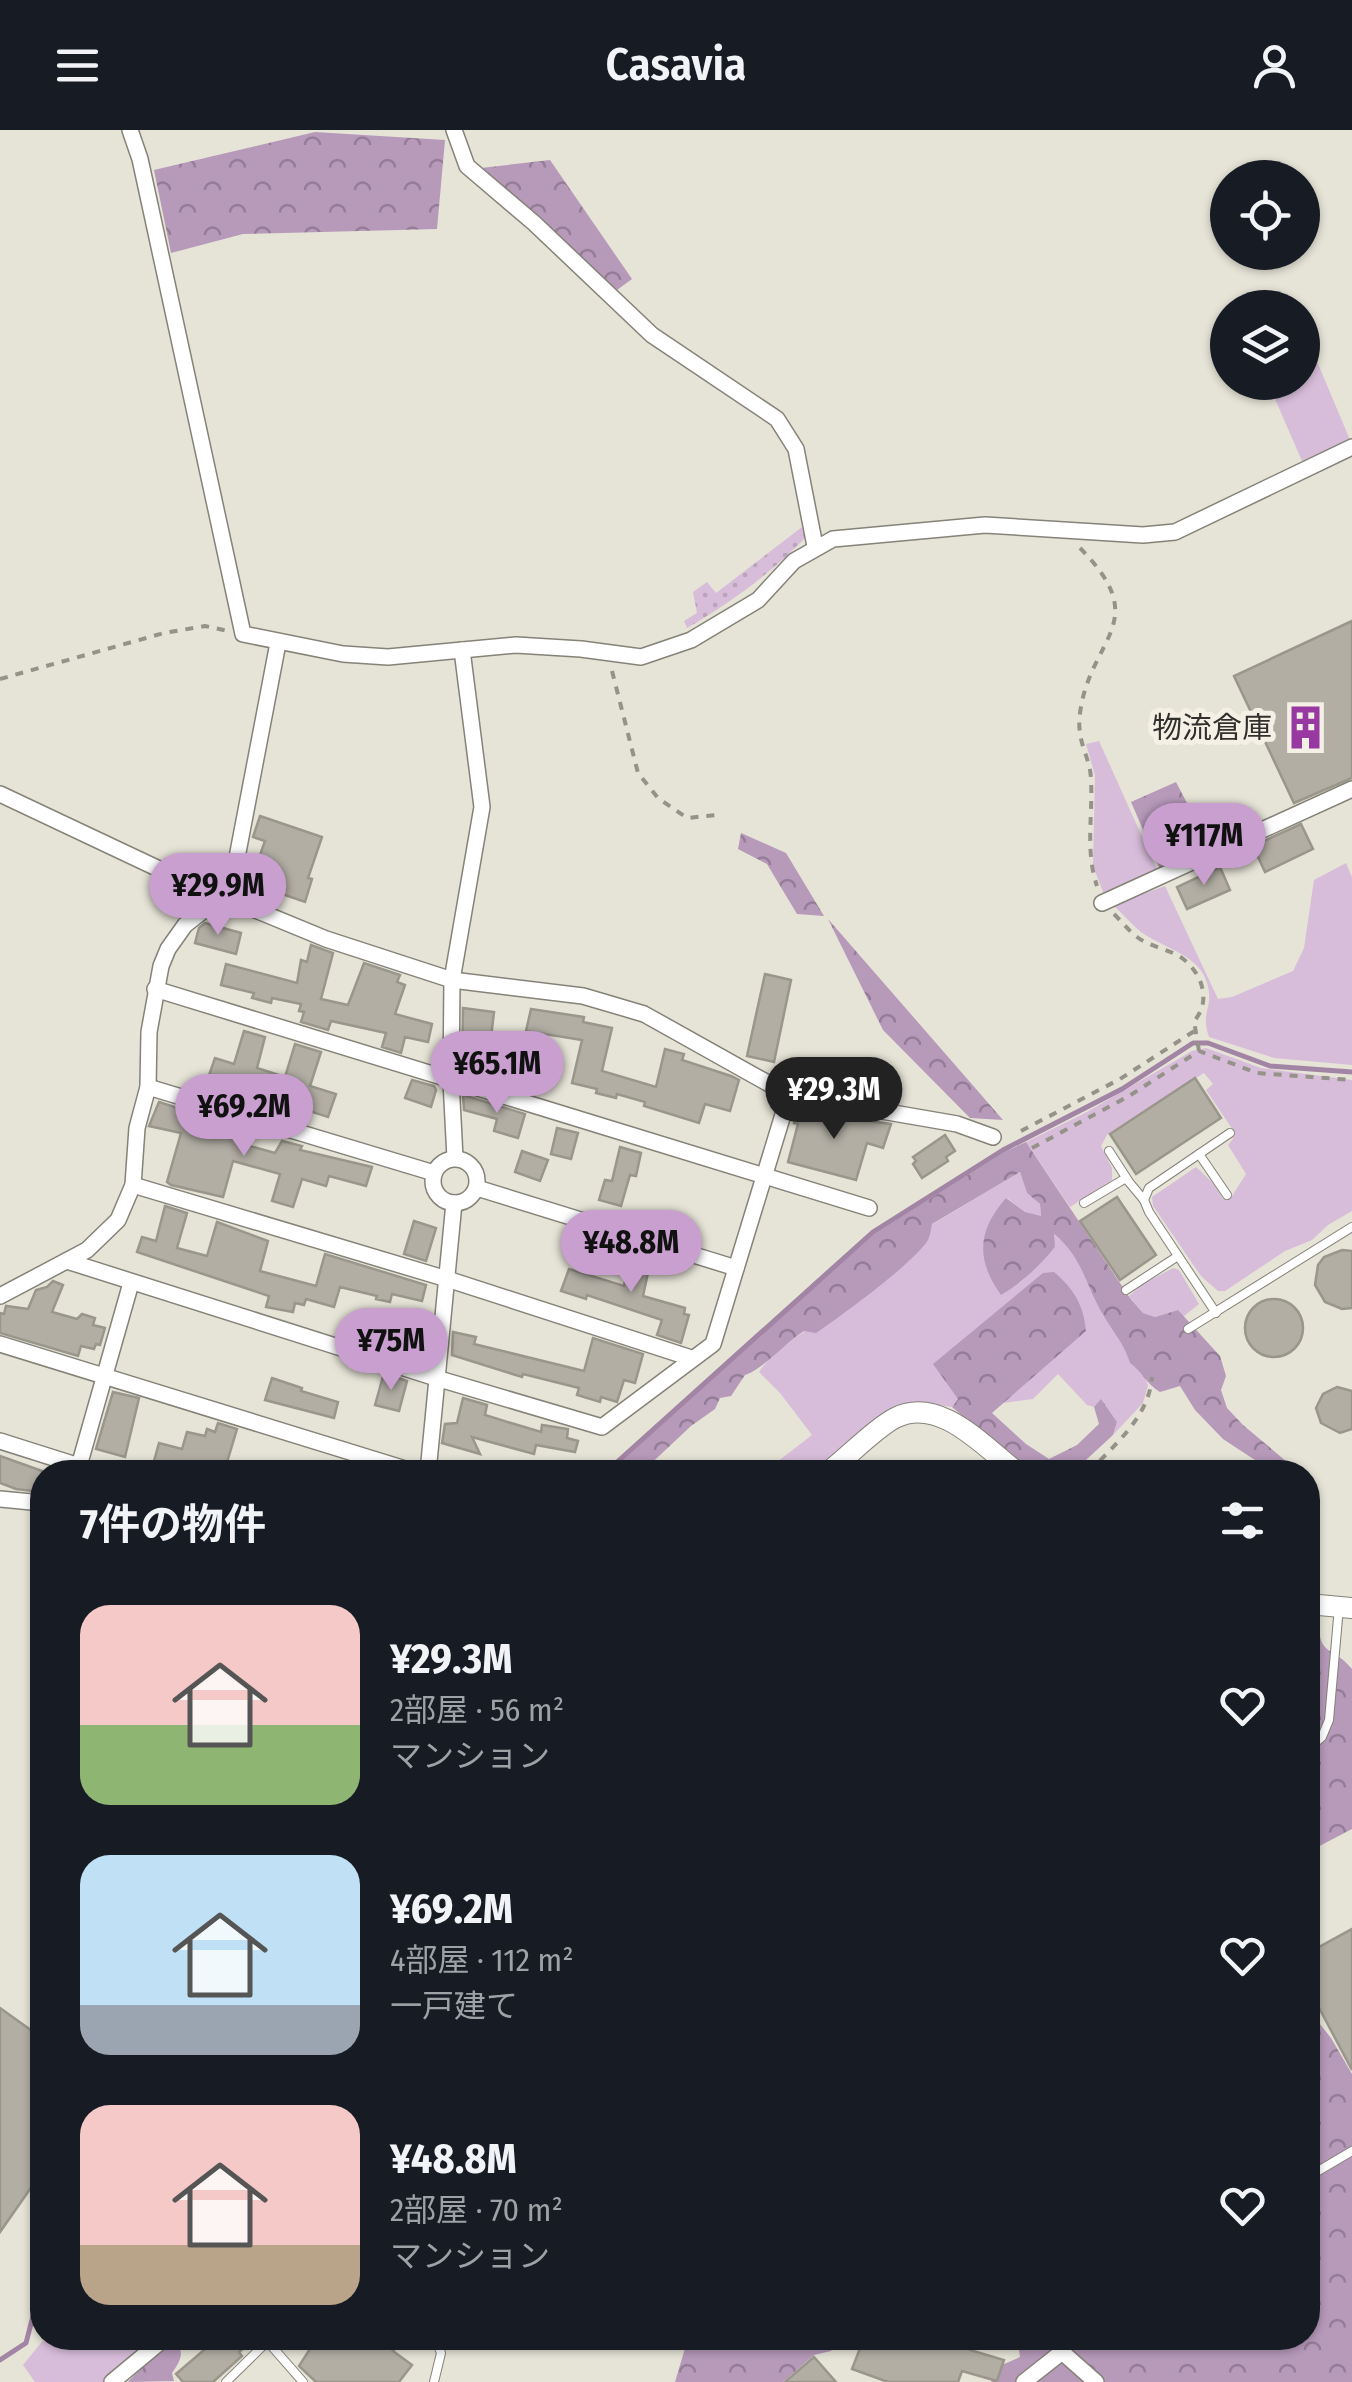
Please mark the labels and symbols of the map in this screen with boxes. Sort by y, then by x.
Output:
building icon: 物流倉庫 [1281,704,1329,752]
place label: 物流倉庫 [1152,710,1272,746]
pin: ¥117M [1134,803,1274,888]
pin: ¥29.9M [137,853,299,938]
pin: ¥65.1M [416,1031,578,1116]
pin: ¥29.3M [753,1057,915,1142]
pin: ¥69.2M [163,1074,325,1159]
pin: ¥48.8M [550,1210,712,1295]
pin: ¥75M [332,1308,450,1393]

